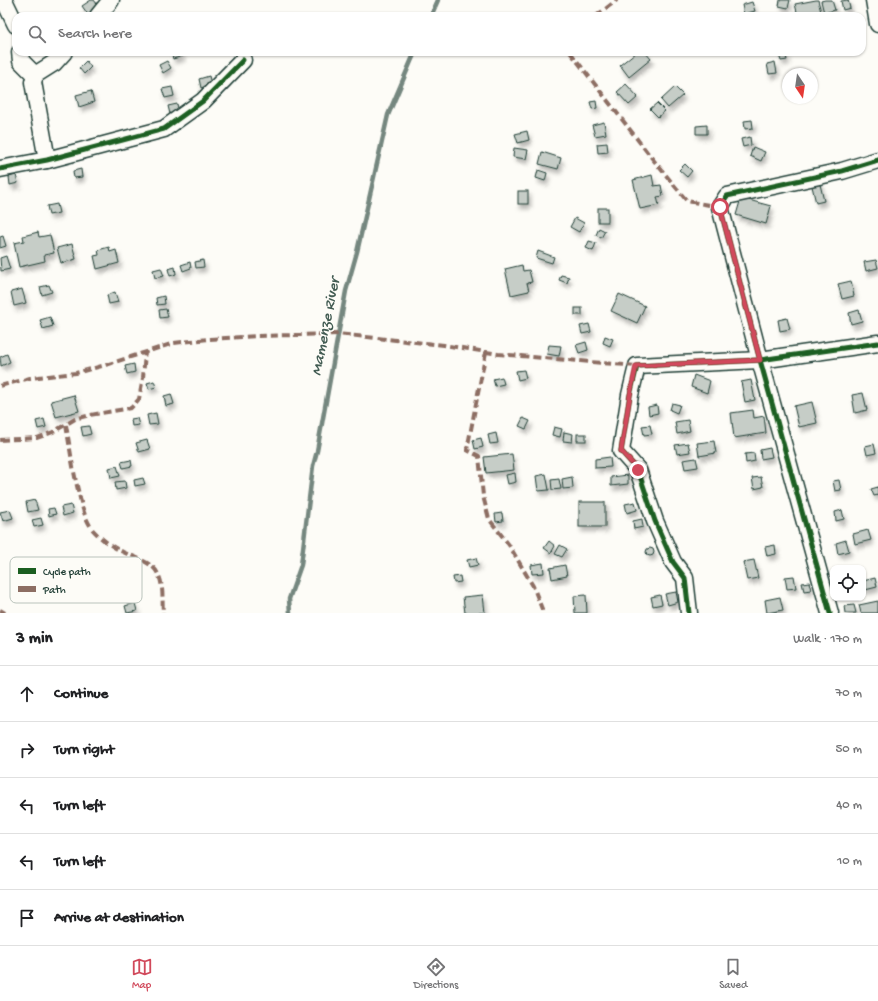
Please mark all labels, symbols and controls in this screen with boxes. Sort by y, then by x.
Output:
search box [12,12,866,56]
icon: search [26,23,48,45]
text: Search here [58,25,132,43]
north arrow [782,68,818,104]
route start [711,198,729,216]
water label: Mamenze River [308,273,346,377]
route end [629,461,647,479]
legend [10,557,142,603]
map controls [830,565,866,601]
button: locate [830,565,866,601]
text: Cycle path [43,567,91,579]
text: Path [42,585,66,597]
text: 3 min [16,629,53,649]
text: Walk · 170 m [793,632,862,647]
icon: ahead [16,683,38,705]
text: Continue [54,685,108,703]
text: 70 m [836,686,862,701]
icon: right [16,739,38,761]
text: Turn right [54,741,114,759]
text: 50 m [835,742,862,757]
icon: left [16,795,38,817]
text: Turn left [54,797,105,815]
text: 40 m [836,798,862,813]
icon: left [16,851,38,873]
text: Turn left [54,853,105,871]
text: 10 m [837,854,862,869]
icon: arrive [16,907,38,929]
text: Arrive at destination [54,909,184,927]
tab: Map [131,956,153,992]
tab: Directions [414,956,458,992]
tab: Saved [719,956,747,992]

